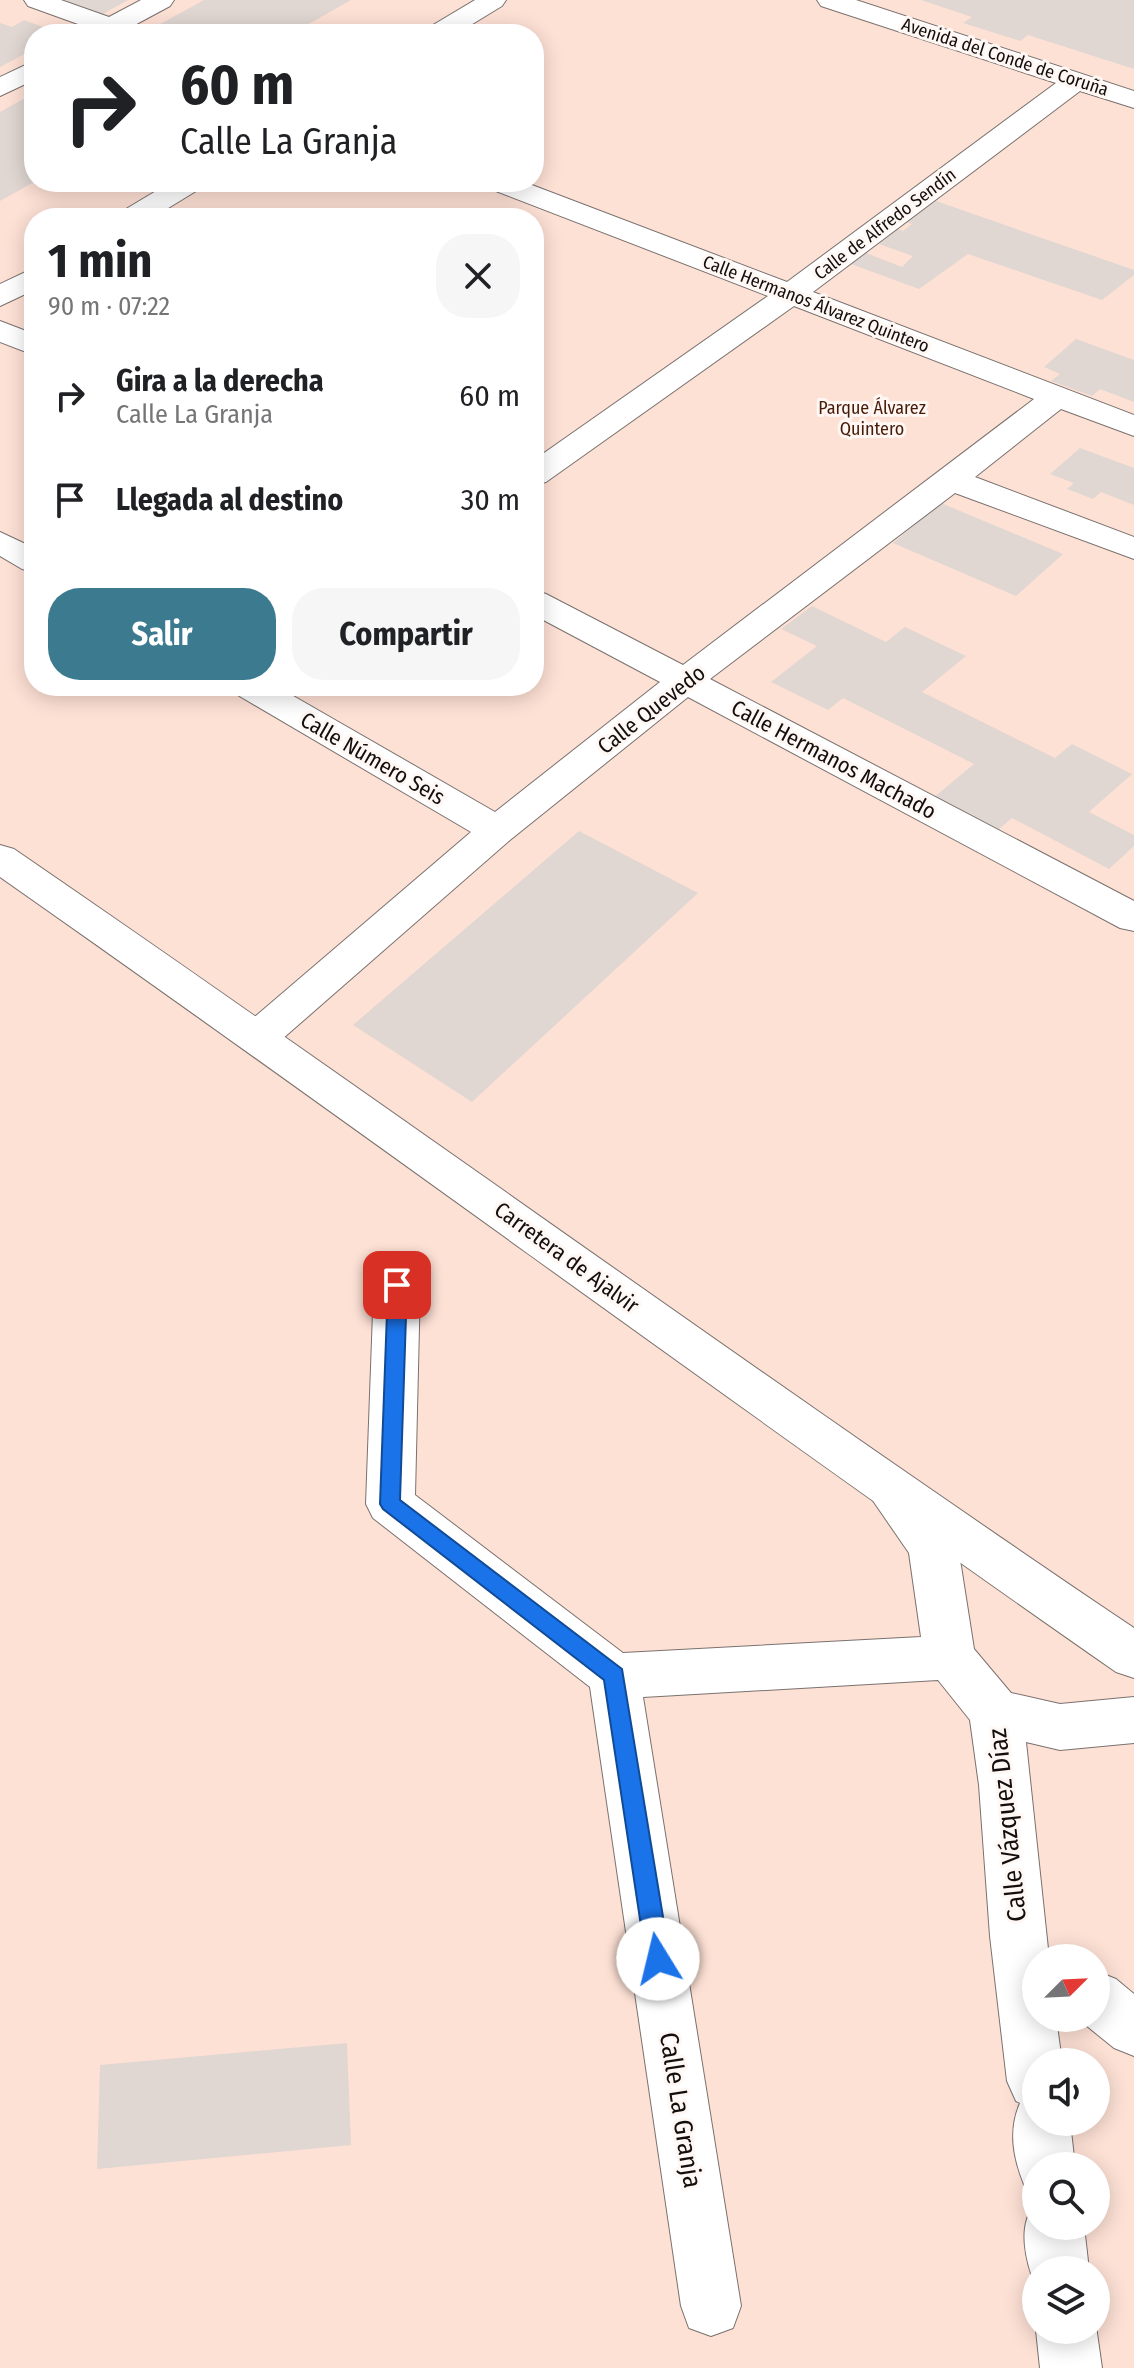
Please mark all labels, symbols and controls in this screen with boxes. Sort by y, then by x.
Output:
street label: Avenida del Conde de Coruña [899,13,1111,101]
text: 60 m [180,52,294,119]
icon: right [48,56,152,160]
text: Calle La Granja [180,120,397,164]
street label: Calle de Alfredo Sendín [810,164,960,284]
text: 1 min [48,232,153,290]
button: close [436,234,520,318]
street label: Calle Hermanos Álvarez Quintero [700,250,933,357]
text: 90 m · 07:22 [48,291,170,322]
text: Gira a la derecha [116,363,324,399]
icon: right [48,374,92,418]
text: 60 m [459,378,520,414]
park label: Parque Álvarez Quintero [818,396,926,440]
text: Calle La Granja [116,399,273,430]
icon: arrive [48,478,92,522]
text: Llegada al destino [116,482,343,518]
text: 30 m [461,482,520,518]
button: Salir [48,588,276,680]
button: Compartir [292,588,520,680]
street label: Calle Quevedo [592,659,710,760]
street label: Calle Hermanos Machado [727,694,941,825]
street label: Calle Número Seis [296,706,450,811]
street label: Carretera de Ajalvir [489,1196,645,1319]
pin [363,1251,431,1319]
icon: arrive [375,1263,419,1307]
street label: Calle Vázquez Díaz [982,1727,1033,1923]
position arrow [616,1917,700,2001]
north arrow [1022,1944,1110,2032]
map controls [1022,1944,1110,2344]
street label: Calle La Granja [653,2030,708,2190]
button: sound [1022,2048,1110,2136]
button: search [1022,2152,1110,2240]
button: layers [1022,2256,1110,2344]

